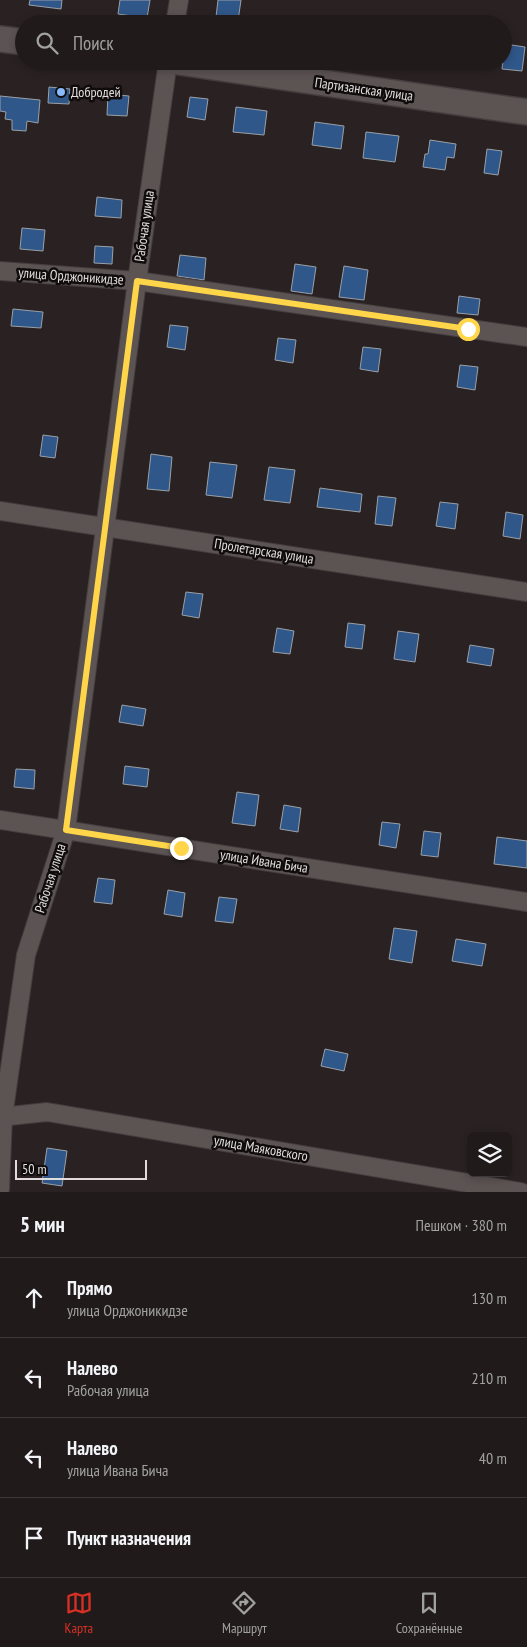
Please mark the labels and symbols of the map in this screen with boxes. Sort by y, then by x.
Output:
street label: Партизанская улица [314,73,414,105]
place label: Добродей [71,83,121,101]
marker: Добродей [55,86,67,98]
street label: Рабочая улица [130,189,158,263]
street label: улица Орджоникидзе [18,263,125,289]
route start [457,318,480,341]
street label: Пролетарская улица [213,534,315,568]
route end [170,837,193,860]
street label: Рабочая улица [30,841,70,915]
street label: улица Ивана Бича [219,845,309,877]
street label: улица Маяковского [213,1131,309,1165]
scale bar [15,1157,148,1180]

